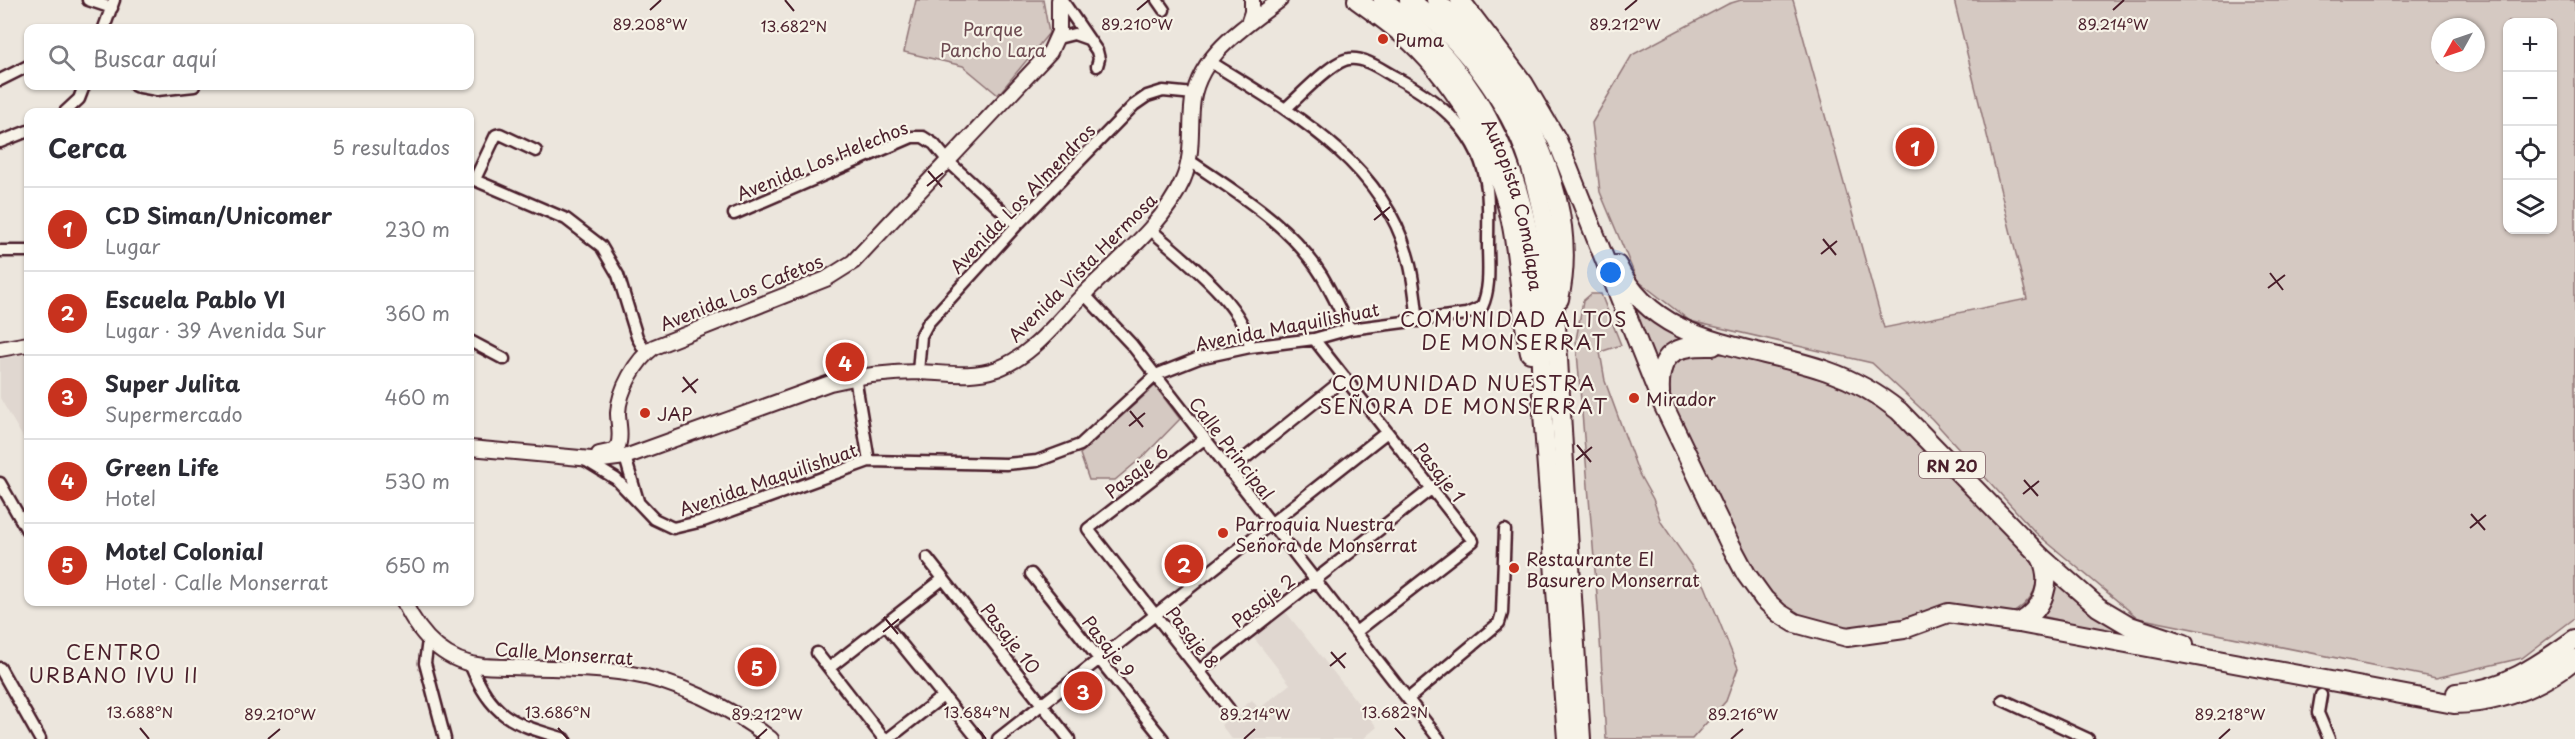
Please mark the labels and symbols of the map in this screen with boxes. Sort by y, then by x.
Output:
text: 89.208°W [613,12,688,35]
text: 89.210°W [1101,12,1174,35]
text: 89.212°W [1589,12,1661,35]
text: 89.214°W [2078,12,2149,35]
text: 13.682°N [761,14,827,37]
park label: Parque Pancho Lara [940,15,1047,63]
north arrow [2431,18,2485,72]
place label: Puma [1395,26,1445,53]
marker: Puma [1376,32,1390,46]
street label: Avenida Los Helechos [732,113,912,207]
street label: Autopista Comalapa [1476,113,1551,292]
street label: Avenida Los Almendros [943,117,1101,279]
pin: 1 [1896,124,1934,170]
street label: Avenida Vista Hermosa [1001,186,1163,348]
street label: Avenida Los Cafetos [655,247,827,337]
your location [1596,258,1625,287]
street label: Avenida Maquilishuat [1193,295,1381,357]
district label: COMUNIDAD ALTOS DE MONSERRAT [1400,304,1628,357]
pin: 4 [826,340,864,385]
district label: COMUNIDAD NUESTRA SEÑORA DE MONSERRAT [1319,368,1609,421]
place label: Mirador [1646,385,1717,412]
street label: Calle Principal [1183,391,1281,505]
marker: Mirador [1627,391,1641,405]
place label: JAP [657,400,692,427]
marker: JAP [638,406,652,420]
street label: Avenida Maquilishuat [675,436,861,522]
street label: Pasaje 1 [1408,436,1472,508]
street label: Pasaje 6 [1098,438,1174,504]
road number: RN 20 [1919,452,1985,478]
place label: Parroquia Nuestra Señora de Monserrat [1235,510,1417,558]
marker: Parroquia Nuestra Señora de Monserrat [1216,526,1230,540]
pin: 2 [1164,542,1204,586]
place label: Restaurante El Basurero Monserrat [1526,545,1700,593]
marker: Restaurante El Basurero Monserrat [1507,561,1521,575]
street label: Pasaje 2 [1225,566,1301,634]
street label: Pasaje 10 [975,597,1047,679]
street label: Pasaje 8 [1160,600,1226,674]
street label: Pasaje 9 [1076,609,1142,683]
street label: Calle Monserrat [494,635,634,671]
district label: CENTRO URBANO IVU II [29,637,199,690]
pin: 5 [738,644,777,690]
pin: 3 [1064,668,1102,714]
text: 13.688°N [107,700,173,723]
text: 13.686°N [525,700,591,723]
text: 13.684°N [944,700,1010,723]
text: 13.682°N [1362,700,1428,723]
text: 89.210°W [244,702,317,725]
text: 89.212°W [731,702,803,725]
text: 89.214°W [1220,702,1291,725]
text: 89.216°W [1708,702,1779,725]
text: 89.218°W [2195,702,2266,725]

